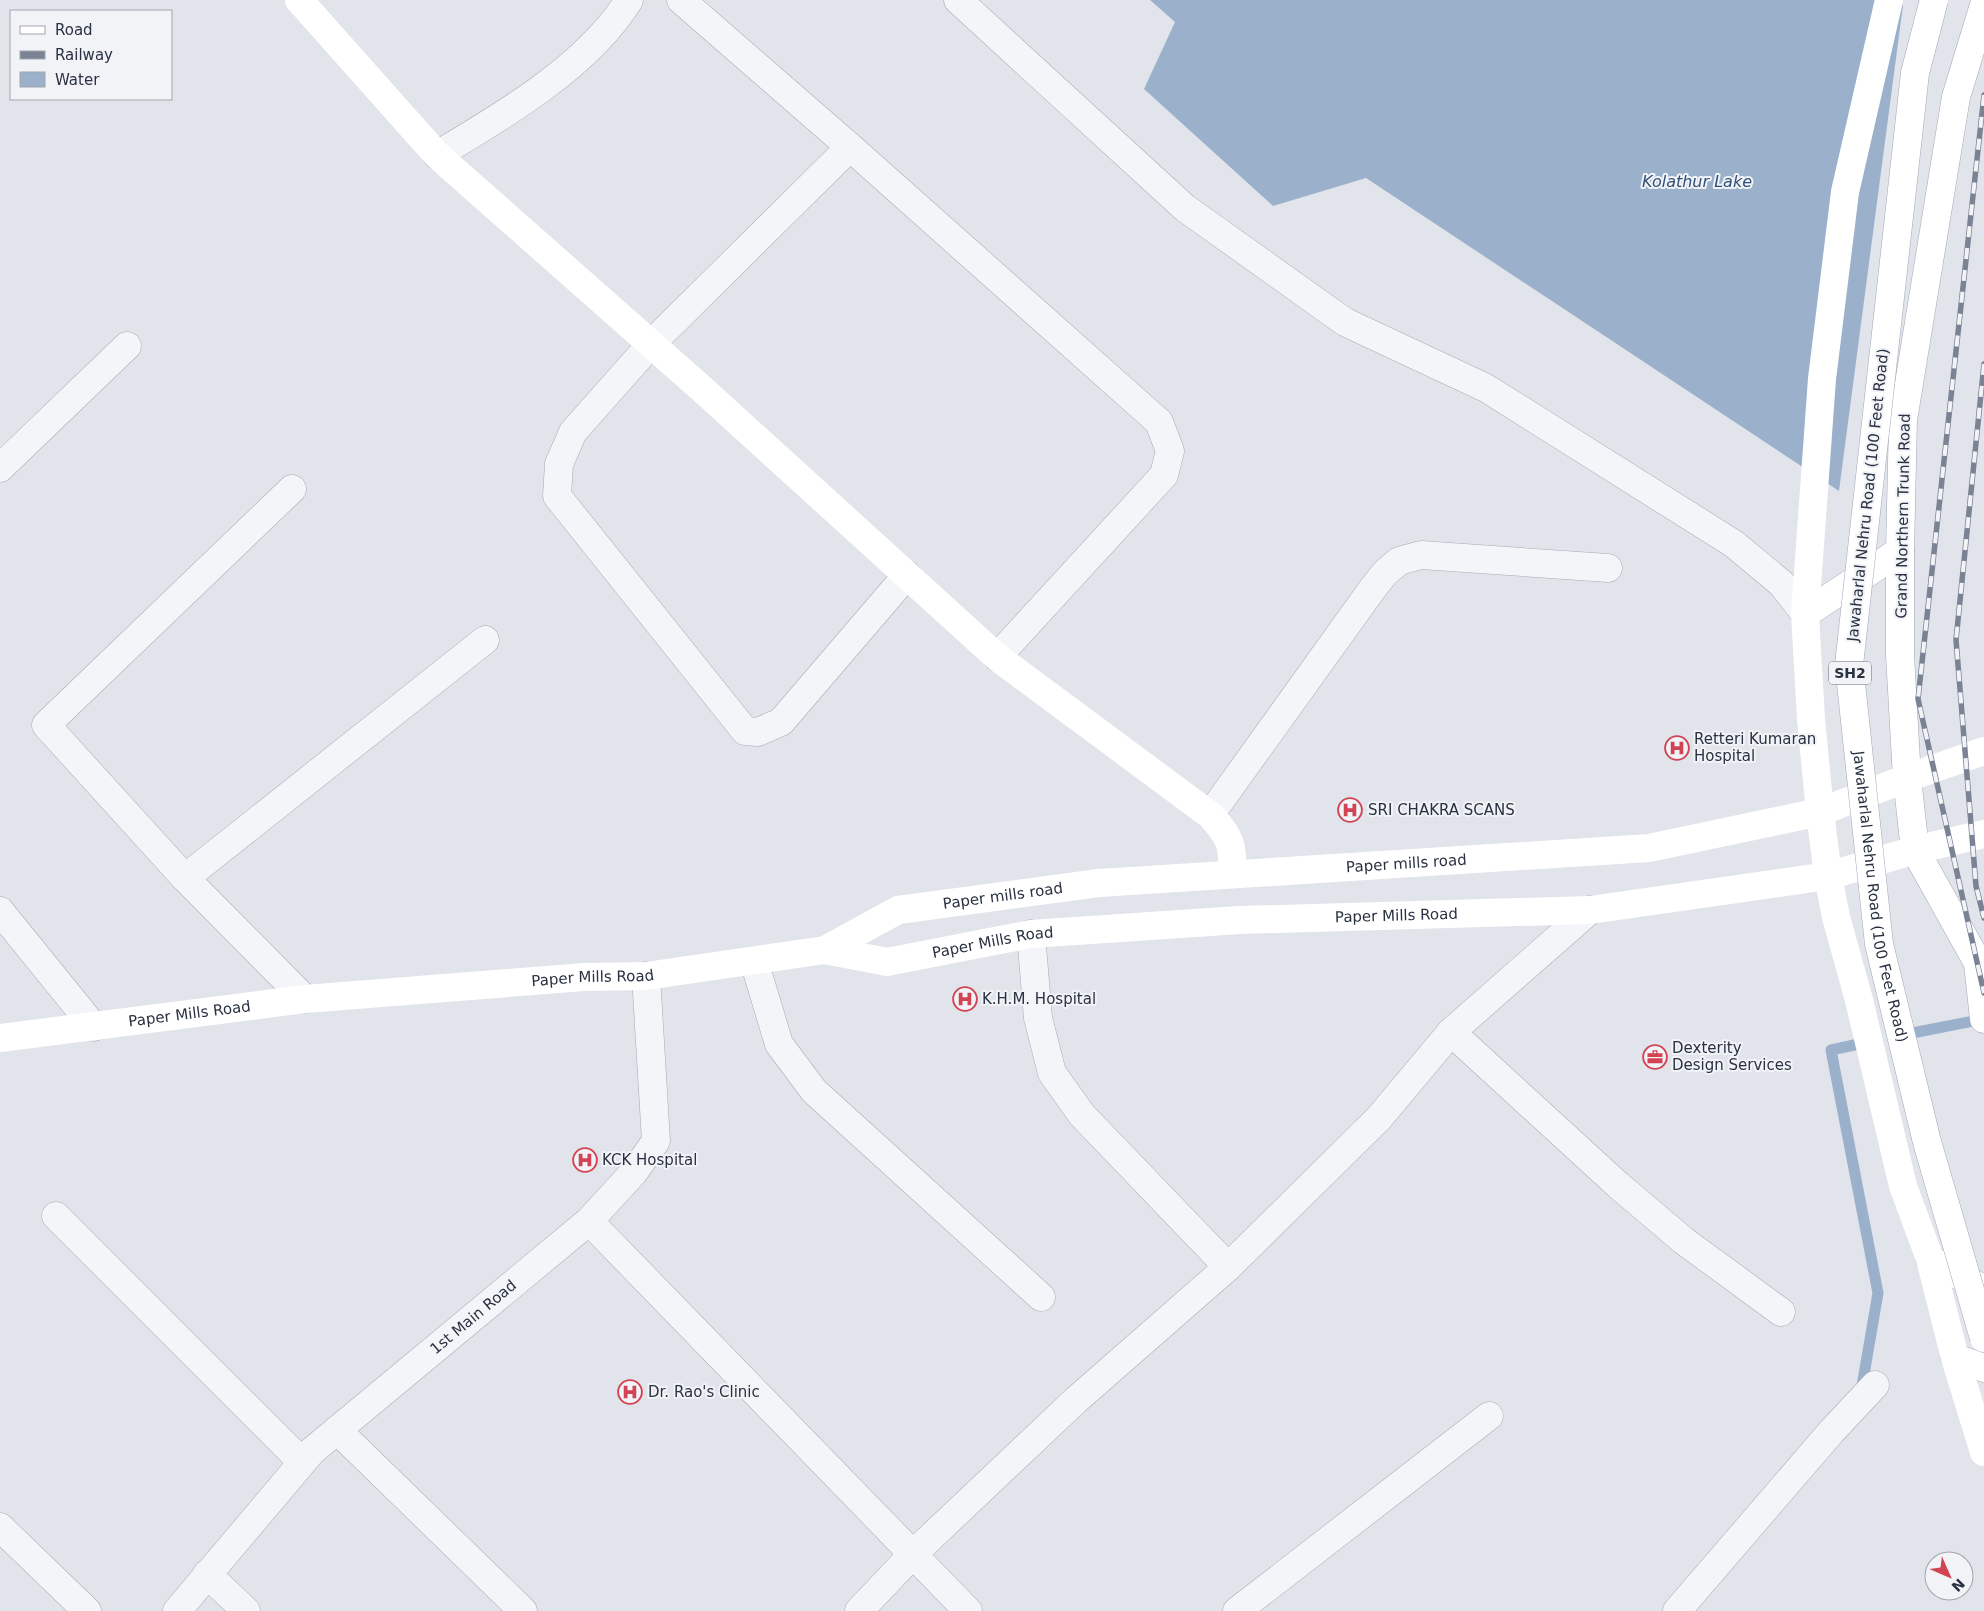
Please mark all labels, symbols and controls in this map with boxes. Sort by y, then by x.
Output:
legend [10,10,172,100]
text: Road [55,21,93,39]
text: Railway [55,46,113,64]
text: Water [55,71,100,89]
water label: Kolathur Lake [1642,172,1752,191]
street label: Jawaharlal Nehru Road (100 Feet Road) [1844,348,1892,643]
street label: Grand Northern Trunk Road [1892,413,1914,619]
road number: SH2 [1829,661,1871,684]
place label: Retteri Kumaran Hospital [1694,730,1816,765]
hospital icon: Retteri Kumaran Hospital [1664,735,1690,761]
street label: Jawaharlal Nehru Road (100 Feet Road) [1849,749,1911,1044]
hospital icon: SRI CHAKRA SCANS [1337,797,1363,823]
place label: SRI CHAKRA SCANS [1368,801,1515,819]
street label: Paper mills road [1345,851,1467,876]
street label: Paper mills road [942,879,1064,913]
street label: Paper Mills Road [1335,905,1458,926]
street label: Paper Mills Road [931,924,1054,962]
street label: Paper Mills Road [531,966,655,990]
hospital icon: K.H.M. Hospital [952,986,978,1012]
place label: K.H.M. Hospital [982,990,1096,1008]
street label: Paper Mills Road [127,997,252,1031]
place label: Dexterity Design Services [1672,1039,1792,1074]
office icon: Dexterity Design Services [1642,1044,1668,1070]
hospital icon: KCK Hospital [572,1147,598,1173]
place label: KCK Hospital [602,1151,697,1169]
street label: 1st Main Road [427,1276,520,1358]
hospital icon: Dr. Rao's Clinic [617,1379,643,1405]
place label: Dr. Rao's Clinic [648,1383,760,1401]
north arrow [1924,1551,1974,1601]
text: N [1948,1575,1968,1595]

